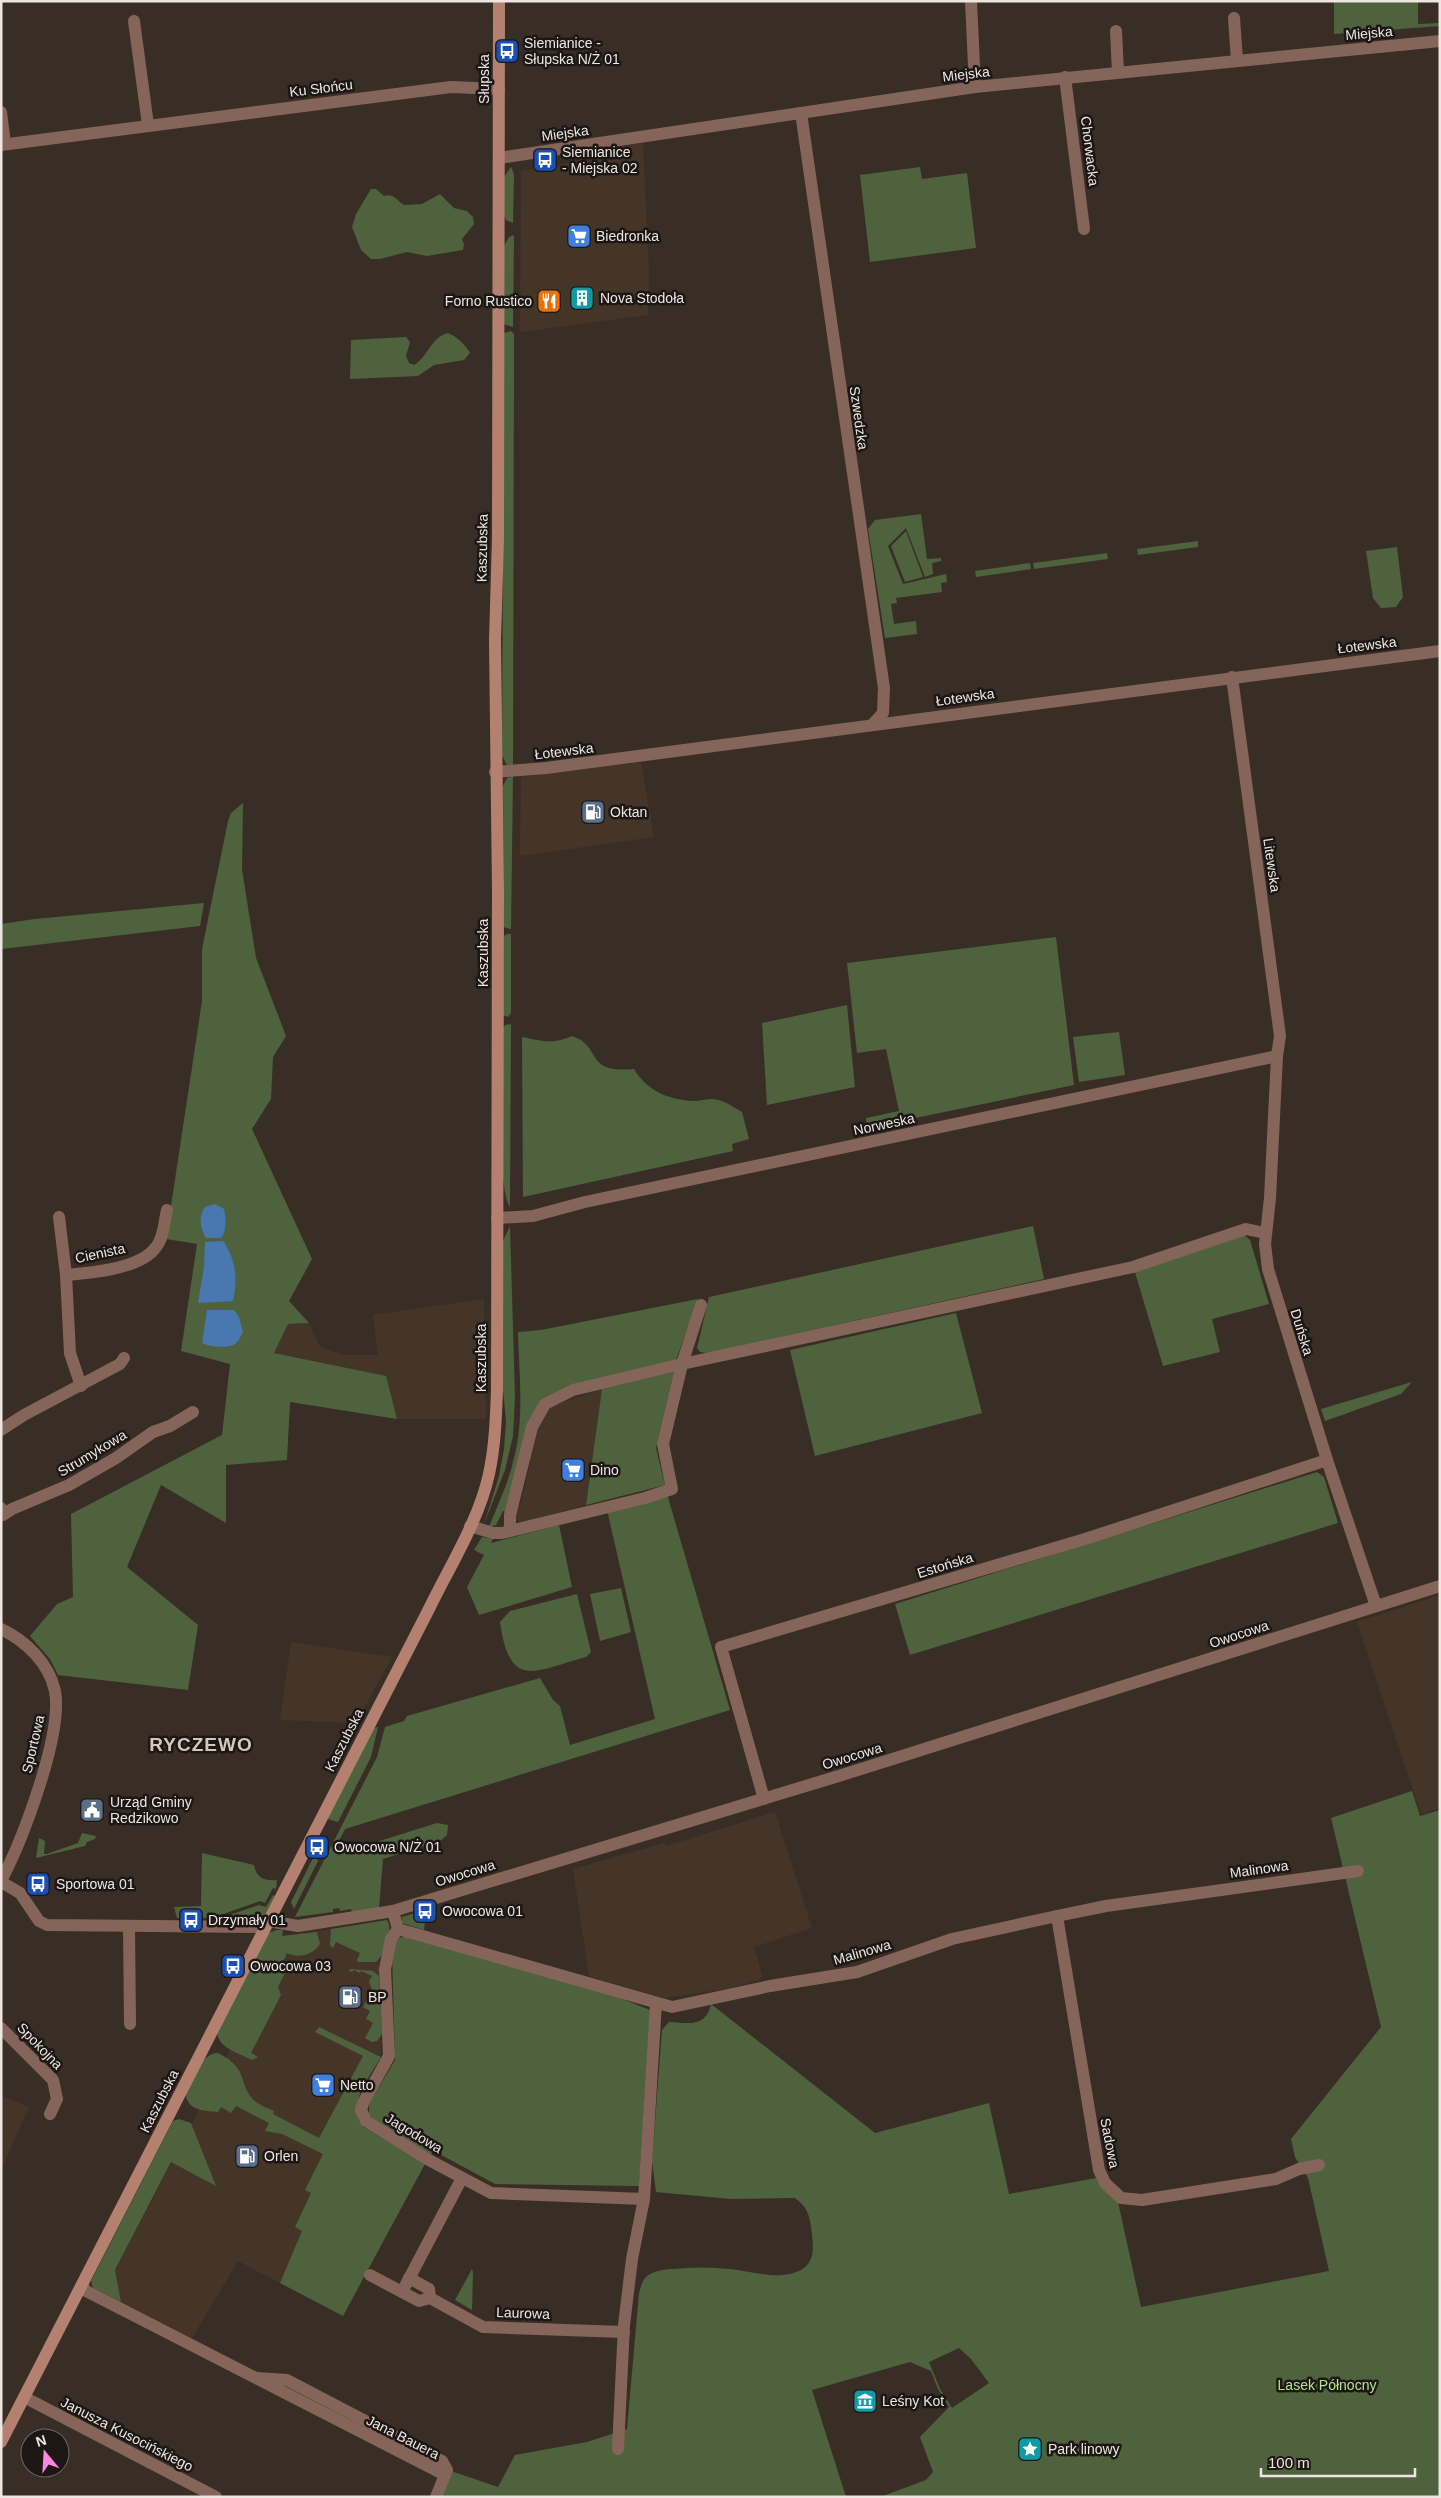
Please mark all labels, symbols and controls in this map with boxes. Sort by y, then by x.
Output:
street label: Miejska [1345,23,1394,43]
place label: Siemianice - Słupska N/Ż 01 [524,35,620,67]
bus stop icon: Siemianice - Słupska N/Ż 01 [494,38,520,64]
street label: Słupska [476,54,492,104]
street label: Miejska [941,63,991,85]
street label: Ku Słońcu [288,76,354,100]
street label: Chorwacka [1078,115,1102,187]
street label: Miejska [540,122,590,144]
place label: Siemianice - Miejska 02 [562,144,638,176]
bus stop icon: Siemianice - Miejska 02 [532,147,558,173]
supermarket icon: Biedronka [566,223,592,249]
place label: Biedronka [596,228,659,244]
building icon: Nova Stodoła [569,285,595,311]
restaurant icon: Forno Rustico [536,288,562,314]
place label: Nova Stodoła [600,290,684,306]
place label: Forno Rustico [445,293,532,309]
street label: Szwedzka [847,385,871,451]
street label: Kaszubska [473,513,491,582]
street label: Łotewska [1337,633,1398,657]
street label: Łotewska [935,685,996,709]
street label: Łotewska [534,739,595,763]
fuel station icon: Oktan [580,799,606,825]
place label: Oktan [610,804,647,820]
street label: Litewska [1260,837,1284,893]
street label: Kaszubska [475,919,491,987]
street label: Norweska [852,1110,916,1138]
street label: Cienista [74,1240,127,1266]
street label: Duńska [1287,1307,1317,1357]
street label: Kaszubska [473,1324,489,1392]
street label: Strumykowa [55,1426,129,1480]
supermarket icon: Dino [560,1457,586,1483]
place label: Dino [590,1462,619,1478]
street label: Estońska [915,1549,975,1581]
street label: Owocowa [1207,1617,1271,1651]
street label: Kaszubska [321,1706,367,1774]
street label: Sportowa [19,1713,47,1775]
district label: RYCZEWO [149,1734,253,1755]
street label: Owocowa [820,1739,884,1773]
place label: Urząd Gminy Redzikowo [110,1794,192,1826]
public building icon: Urząd Gminy Redzikowo [79,1797,105,1823]
bus stop icon: Owocowa N/Ż 01 [304,1834,330,1860]
place label: Owocowa N/Ż 01 [334,1838,442,1855]
street label: Owocowa [433,1856,497,1890]
street label: Malinowa [1229,1857,1290,1881]
bus stop icon: Sportowa 01 [25,1871,51,1897]
place label: Sportowa 01 [56,1876,135,1892]
bus stop icon: Owocowa 01 [412,1898,438,1924]
place label: Owocowa 01 [442,1903,523,1919]
bus stop icon: Drzymały 01 [178,1907,204,1933]
place label: Drzymały 01 [208,1912,286,1928]
street label: Malinowa [831,1936,893,1968]
bus stop icon: Owocowa 03 [220,1953,246,1979]
place label: Owocowa 03 [250,1958,331,1974]
fuel station icon: BP [337,1984,363,2010]
place label: BP [368,1989,387,2005]
street label: Spokojna [14,2019,66,2073]
street label: Kaszubska [136,2067,182,2135]
supermarket icon: Netto [310,2072,336,2098]
place label: Netto [340,2077,374,2093]
street label: Jagodowa [383,2110,446,2156]
street label: Sadowa [1097,2117,1123,2170]
fuel station icon: Orlen [234,2143,260,2169]
place label: Orlen [264,2148,298,2164]
street label: Laurowa [496,2304,550,2322]
park label: Lasek Północny [1278,2377,1376,2393]
museum icon: Leśny Kot [852,2388,878,2414]
place label: Leśny Kot [882,2393,944,2409]
street label: Janusza Kusocińskiego [58,2394,196,2474]
street label: Jana Bauera [364,2412,442,2462]
north arrow [20,2428,70,2478]
text: N [34,2431,48,2450]
place icon: Park linowy [1017,2436,1043,2462]
place label: Park linowy [1048,2441,1120,2457]
scale bar [1261,2446,1415,2478]
text: 100 m [1268,2454,1310,2471]

